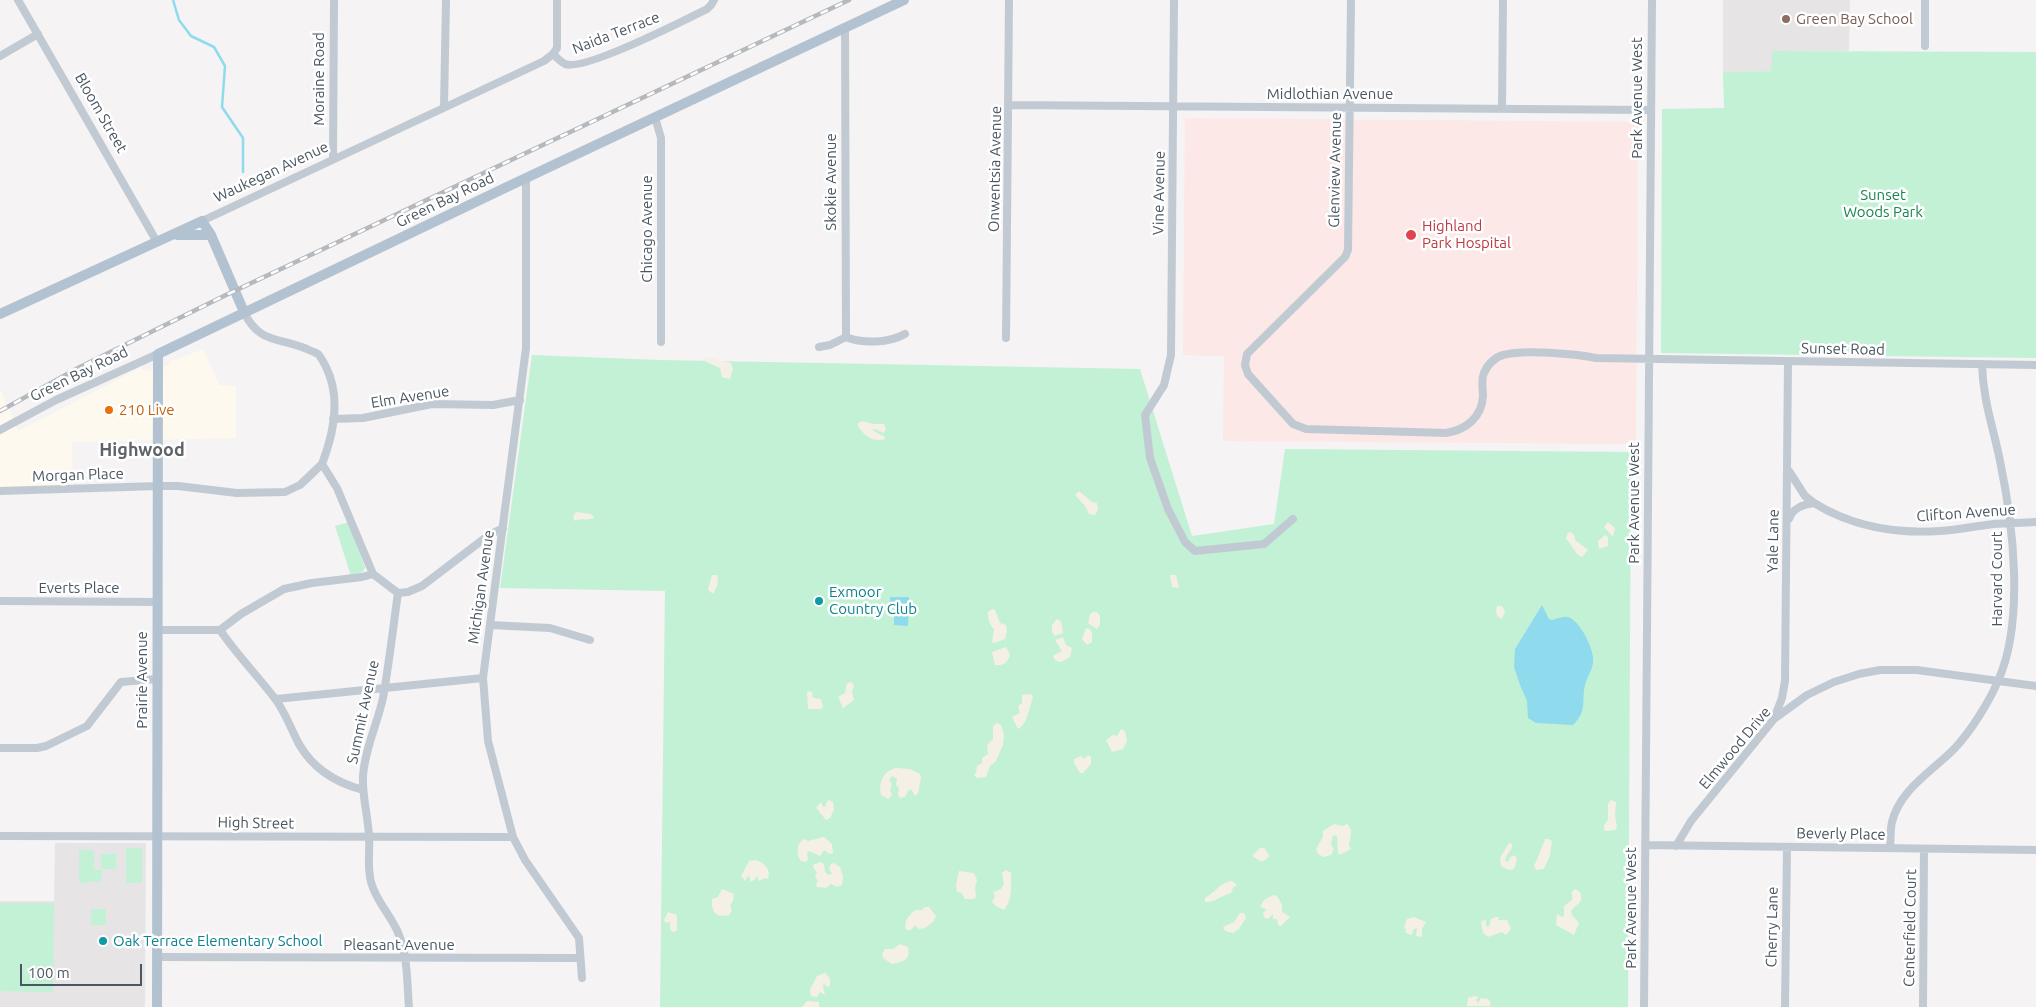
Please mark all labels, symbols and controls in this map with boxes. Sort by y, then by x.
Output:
street label: Naida Terrace [570,8,662,58]
place label: Green Bay School [1796,10,1913,28]
marker: Green Bay School [1780,13,1792,25]
street label: Moraine Road [310,32,328,126]
street label: Park Avenue West [1628,37,1646,159]
street label: Bloom Street [71,70,131,156]
street label: Midlothian Avenue [1267,85,1393,103]
street label: Onwentsia Avenue [985,106,1005,232]
street label: Glenview Avenue [1325,112,1345,228]
street label: Skokie Avenue [822,133,840,231]
street label: Waukegan Avenue [211,138,331,206]
street label: Vine Avenue [1149,151,1169,235]
street label: Green Bay Road [393,169,497,231]
street label: Chicago Avenue [638,175,656,283]
park label: Sunset Woods Park [1843,186,1923,221]
place label: Highland Park Hospital [1422,217,1511,252]
marker: Highland Park Hospital [1404,228,1418,242]
street label: Sunset Road [1801,339,1885,359]
street label: Green Bay Road [27,343,131,405]
street label: Elm Avenue [369,382,451,412]
place label: 210 Live [119,401,175,419]
marker: 210 Live [103,404,115,416]
district label: Highwood [99,439,185,461]
street label: Park Avenue West [1625,442,1643,564]
street label: Morgan Place [32,464,124,486]
street label: Clifton Avenue [1916,501,2016,525]
street label: Yale Lane [1763,509,1783,573]
street label: Michigan Avenue [464,529,498,645]
street label: Harvard Court [1988,531,2006,627]
street label: Everts Place [38,579,120,597]
place label: Exmoor Country Club [829,583,917,618]
marker: Exmoor Country Club [813,595,825,607]
street label: Prairie Avenue [133,631,151,729]
street label: Summit Avenue [343,658,383,766]
street label: Elmwood Drive [1695,703,1775,793]
street label: High Street [218,813,294,833]
street label: Beverly Place [1796,824,1886,844]
street label: Park Avenue West [1622,847,1640,969]
street label: Centerfield Court [1900,869,1920,987]
street label: Cherry Lane [1762,887,1782,967]
place label: Oak Terrace Elementary School [113,932,323,950]
marker: Oak Terrace Elementary School [97,935,109,947]
street label: Pleasant Avenue [343,936,455,954]
scale bar [22,954,145,986]
text: 100 m [28,964,70,981]

